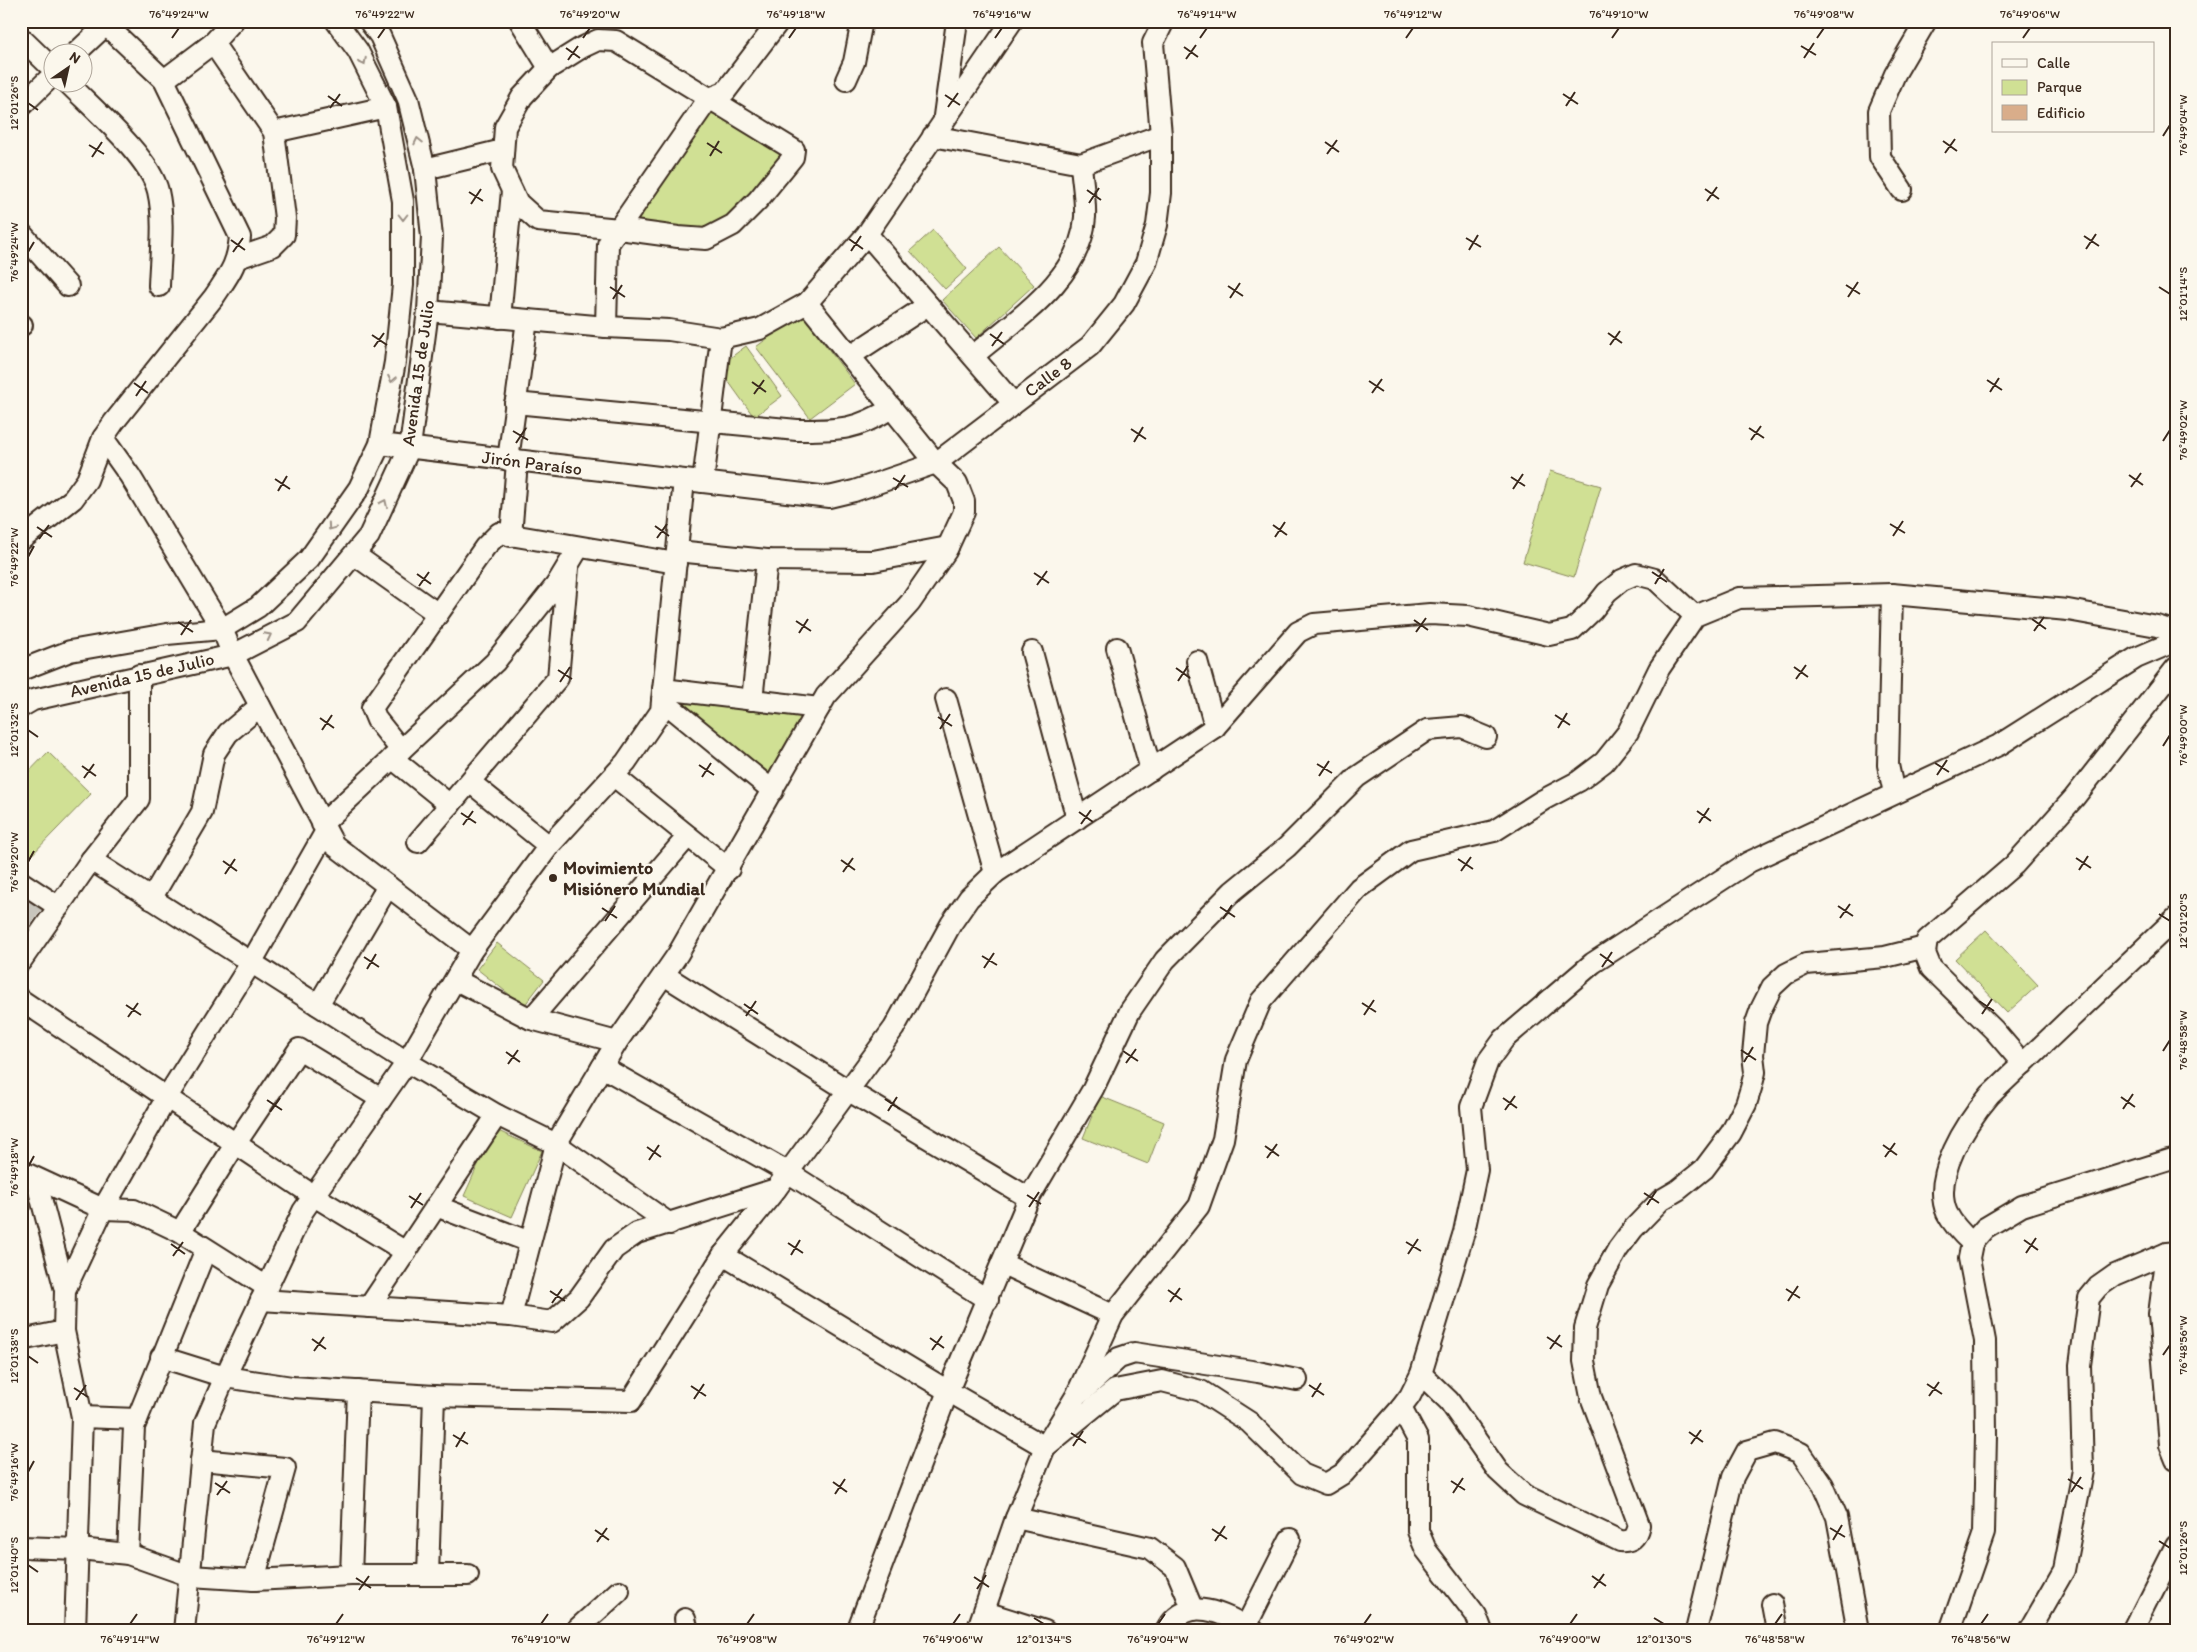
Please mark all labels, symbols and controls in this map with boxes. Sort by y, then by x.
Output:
text: 76°49'24"W [149,7,209,21]
text: 76°49'22"W [356,7,414,21]
text: 76°49'20"W [560,7,620,21]
text: 76°49'18"W [767,7,825,21]
text: 76°49'16"W [973,7,1031,21]
text: 76°49'14"W [1178,7,1236,21]
text: 76°49'12"W [1384,7,1442,21]
text: 76°49'10"W [1589,7,1649,21]
text: 76°49'08"W [1794,7,1854,21]
text: 76°49'06"W [2000,7,2060,21]
north arrow [42,42,92,92]
legend [1992,42,2154,132]
text: N [66,48,84,67]
text: Calle [2037,54,2070,72]
one-way arrow [357,57,367,66]
text: 12°01'26"S [7,76,21,130]
text: Parque [2037,78,2082,96]
text: 76°49'04"W [2176,95,2190,155]
text: Edificio [2037,104,2085,122]
one-way arrow [413,137,424,146]
one-way arrow [398,214,408,222]
text: 76°49'24"W [7,222,21,282]
text: 12°01'14"S [2176,266,2190,321]
street label: Avenida 15 de Julio [397,298,439,448]
street label: Calle 8 [1020,352,1076,402]
one-way arrow [387,375,397,383]
text: 76°49'02"W [2176,400,2190,460]
street label: Jirón Paraíso [481,446,583,480]
one-way arrow [378,499,388,508]
one-way arrow [328,521,337,531]
text: 76°49'22"W [7,528,21,586]
one-way arrow [263,632,272,642]
street label: Avenida 15 de Julio [68,648,216,702]
text: 12°01'32"S [7,702,21,757]
text: 76°49'00"W [2176,705,2190,766]
text: 76°49'20"W [7,832,21,892]
place label: Movimiento Misiónero Mundial [563,857,706,900]
marker: Movimiento Misiónero Mundial [547,872,559,884]
text: 12°01'20"S [2176,893,2190,949]
text: 76°48'58"W [2176,1010,2190,1070]
text: 76°49'18"W [7,1138,21,1196]
text: 76°48'56"W [2176,1315,2190,1375]
text: 12°01'38"S [7,1328,21,1383]
text: 76°49'16"W [7,1443,21,1501]
text: 12°01'26"S [2176,1521,2190,1575]
text: 12°01'40"S [7,1537,21,1593]
text: 76°49'14"W [101,1632,159,1646]
text: 76°49'12"W [307,1632,365,1646]
text: 76°49'10"W [511,1632,571,1646]
text: 76°49'08"W [717,1632,777,1646]
text: 76°49'06"W [923,1632,983,1646]
text: 12°01'34"S [1016,1632,1072,1646]
text: 76°49'04"W [1128,1632,1188,1646]
text: 76°49'02"W [1334,1632,1394,1646]
text: 76°49'00"W [1540,1632,1601,1646]
text: 12°01'30"S [1636,1632,1692,1646]
text: 76°48'58"W [1745,1632,1805,1646]
text: 76°48'56"W [1951,1632,2011,1646]

